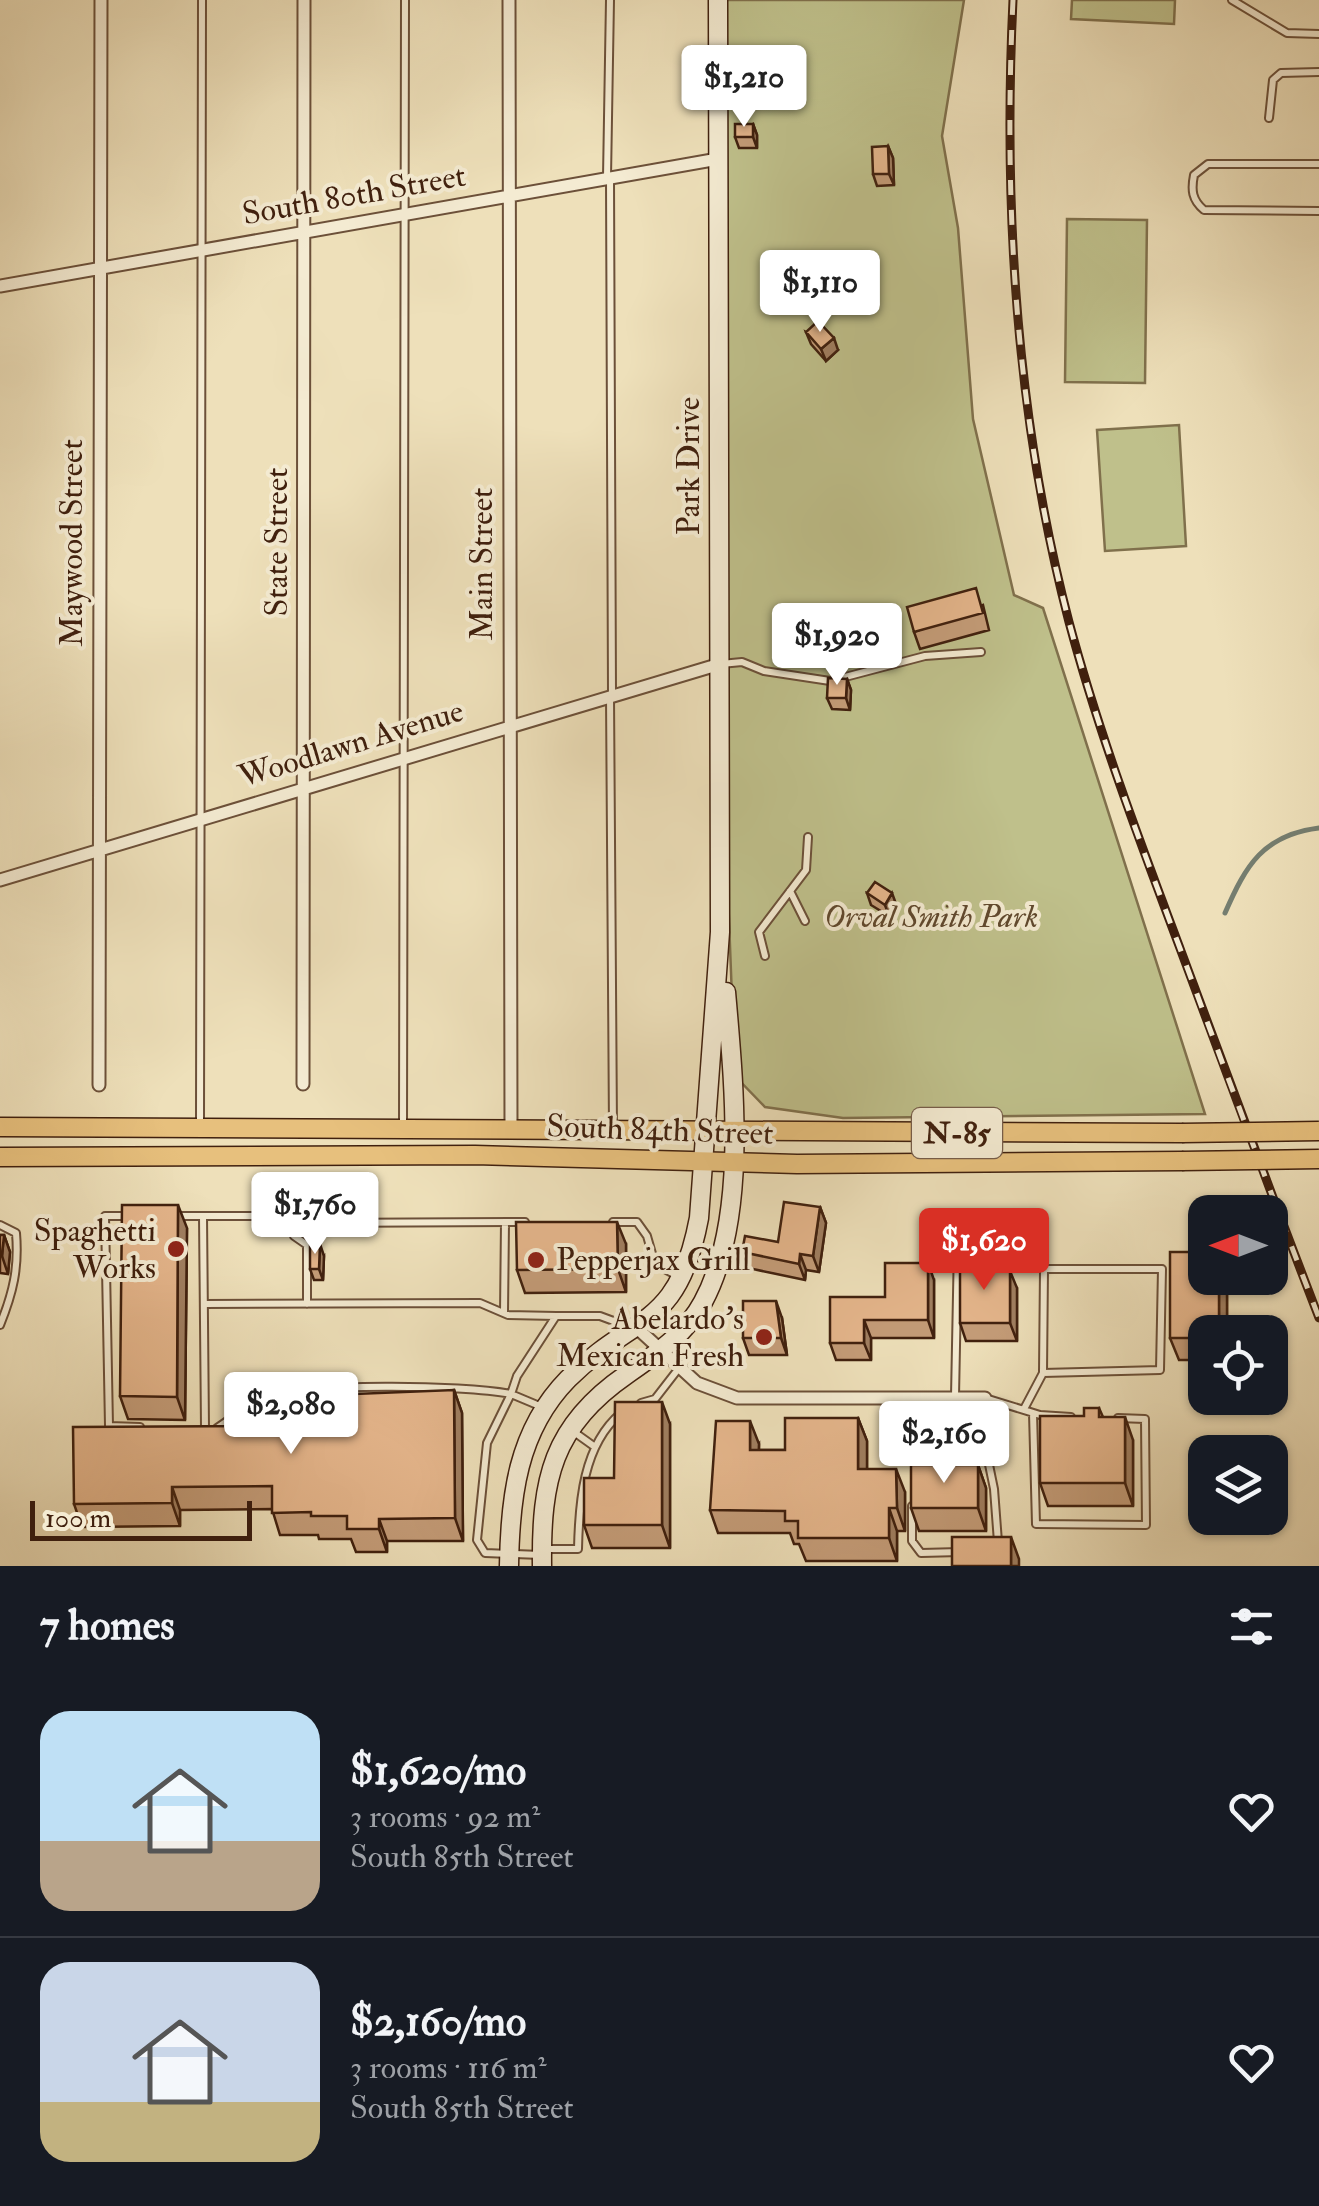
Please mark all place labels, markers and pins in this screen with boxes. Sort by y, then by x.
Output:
pin: $1,210 [663,45,825,130]
pin: $1,110 [739,250,901,335]
pin: $1,920 [756,603,918,688]
pin: $1,760 [234,1172,396,1257]
pin: $1,620 [903,1208,1065,1293]
place label: Spaghetti Works [34,1211,156,1288]
marker: Spaghetti Works [165,1238,187,1260]
place label: Pepperjax Grill [556,1240,750,1280]
marker: Pepperjax Grill [525,1249,547,1271]
place label: Abelardo's Mexican Fresh [556,1299,744,1376]
marker: Abelardo's Mexican Fresh [753,1326,775,1348]
pin: $2,080 [210,1372,372,1457]
pin: $2,160 [863,1401,1025,1486]

